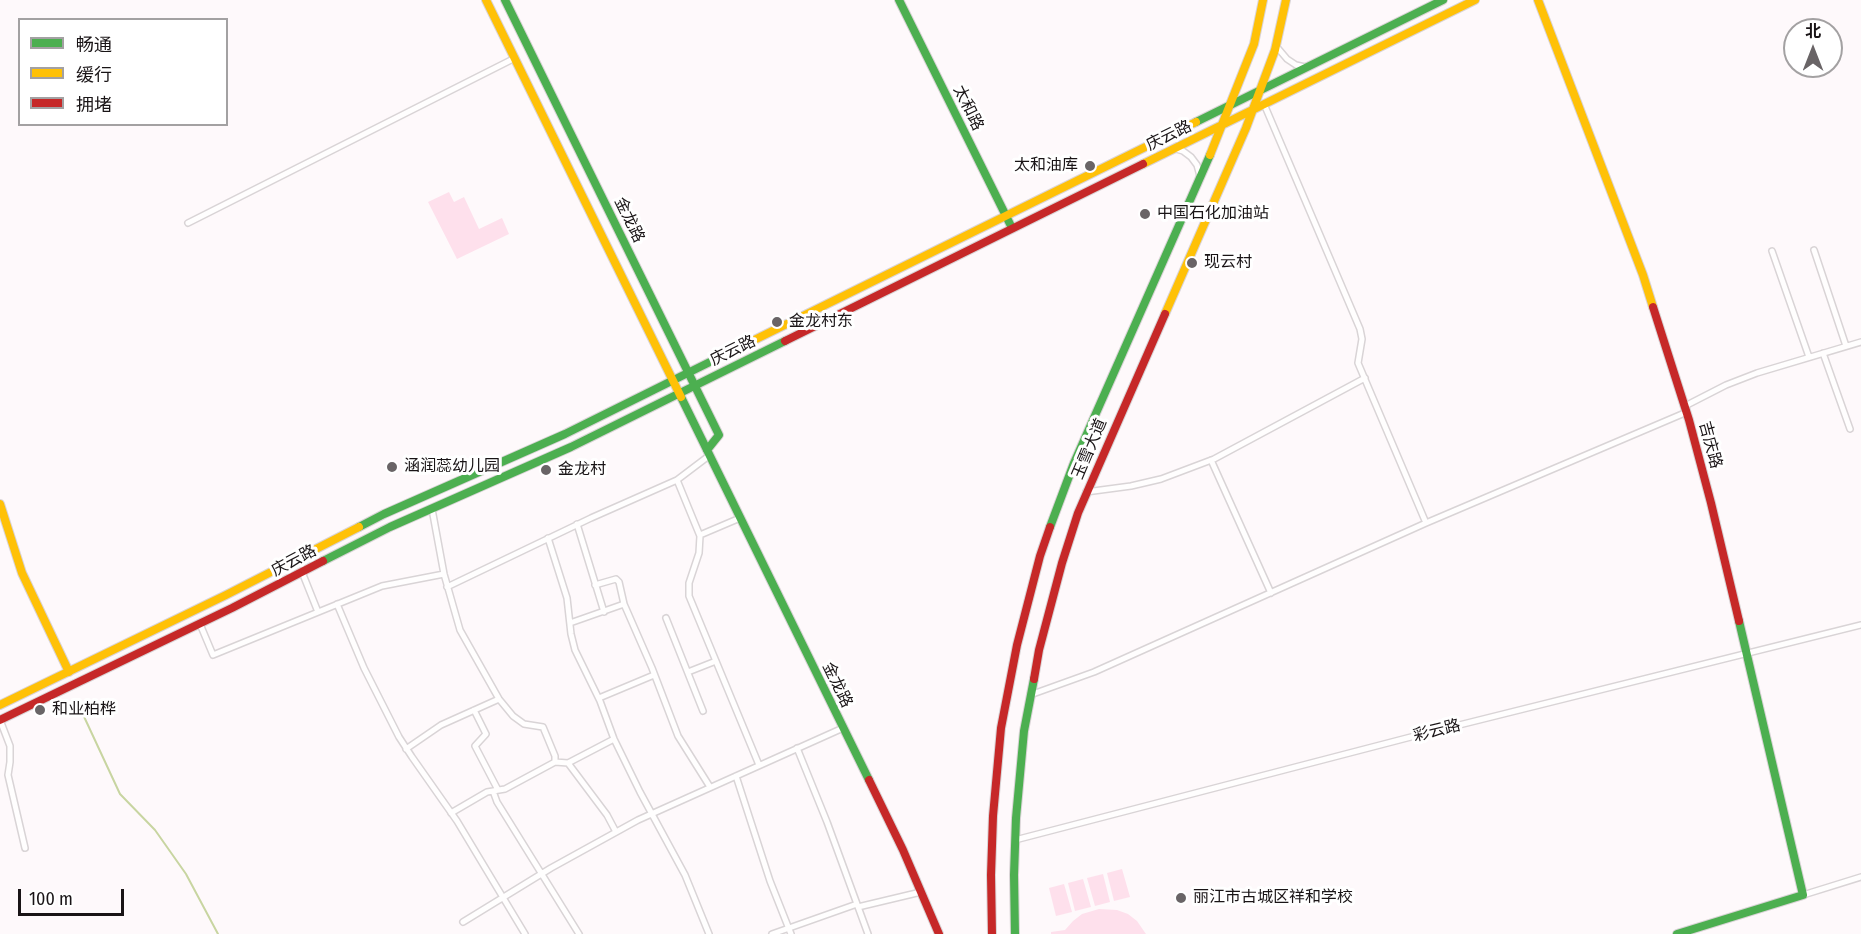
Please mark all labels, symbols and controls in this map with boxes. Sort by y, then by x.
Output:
legend [18,18,228,126]
north arrow [1783,18,1843,78]
text: 北 [1805,22,1821,41]
text: 畅通 [76,34,112,56]
text: 缓行 [76,64,112,86]
street label: 太和路 [949,82,987,134]
text: 拥堵 [76,94,112,116]
street label: 庆云路 [1143,117,1195,155]
place label: 太和油库 [1014,156,1078,176]
marker: 太和油库 [1083,159,1097,173]
street label: 金龙路 [610,194,648,246]
place label: 中国石化加油站 [1157,204,1269,224]
marker: 中国石化加油站 [1138,207,1152,221]
place label: 现云村 [1204,253,1252,273]
marker: 现云村 [1185,256,1199,270]
place label: 金龙村东 [789,312,853,332]
marker: 金龙村东 [770,315,784,329]
street label: 庆云路 [707,332,759,370]
street label: 玉雪大道 [1069,416,1111,482]
street label: 吉庆路 [1695,419,1725,471]
place label: 涵润蕊幼儿园 [404,457,500,477]
marker: 涵润蕊幼儿园 [385,460,399,474]
place label: 金龙村 [558,460,606,480]
marker: 金龙村 [539,463,553,477]
street label: 庆云路 [268,541,320,581]
street label: 金龙路 [818,659,856,711]
place label: 和业柏桦 [52,700,116,720]
marker: 和业柏桦 [33,703,47,717]
street label: 彩云路 [1411,716,1463,746]
scale bar [21,877,128,915]
text: 100 m [29,888,73,910]
place label: 丽江市古城区祥和学校 [1193,888,1353,908]
marker: 丽江市古城区祥和学校 [1174,891,1188,905]

